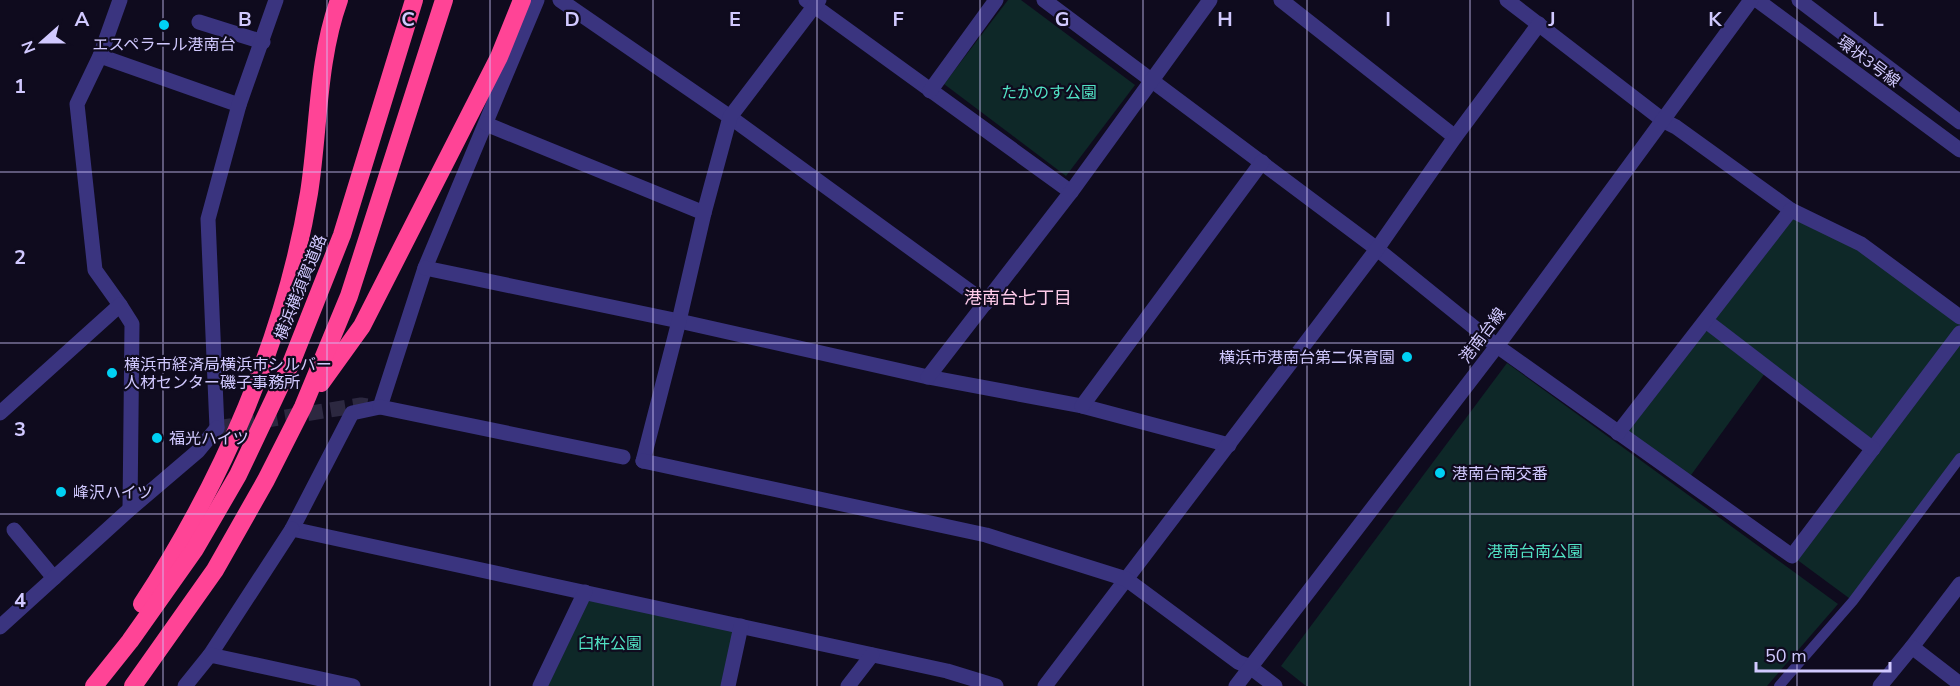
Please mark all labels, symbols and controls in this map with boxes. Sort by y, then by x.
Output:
text: A [75,6,90,33]
text: B [238,6,252,33]
text: C [401,6,415,33]
text: D [564,6,580,33]
text: E [729,6,741,33]
text: F [892,6,904,33]
text: G [1055,6,1069,33]
text: H [1217,6,1233,33]
text: I [1385,6,1391,33]
text: J [1547,6,1556,33]
text: K [1708,6,1722,33]
text: L [1872,6,1884,33]
north arrow [12,12,72,72]
marker: エスペラール港南台 [157,18,171,32]
street label: 環状3号線 [1832,31,1904,93]
place label: エスペラール港南台 [93,34,235,56]
text: N [17,37,41,57]
text: 1 [14,73,26,100]
park label: たかのす公園 [1001,82,1097,104]
street label: 横浜横須賀道路 [270,231,332,343]
text: 2 [14,244,26,271]
district label: 港南台七丁目 [964,286,1072,310]
street label: 港南台線 [1455,303,1511,368]
place label: 横浜市港南台第二保育園 [1219,347,1395,369]
marker: 横浜市港南台第二保育園 [1400,350,1414,364]
place label: 横浜市経済局横浜市シルバー 人材センター磯子事務所 [124,354,332,394]
marker: 横浜市経済局横浜市シルバー 人材センター磯子事務所 [105,366,119,380]
text: 3 [14,416,26,443]
place label: 福光ハイツ [169,428,249,450]
marker: 福光ハイツ [150,431,164,445]
place label: 港南台南交番 [1452,463,1548,485]
marker: 港南台南交番 [1433,466,1447,480]
place label: 峰沢ハイツ [73,482,153,504]
marker: 峰沢ハイツ [54,485,68,499]
park label: 港南台南公園 [1487,541,1583,563]
text: 4 [14,587,26,614]
park label: 臼杵公園 [578,633,642,655]
scale bar [1756,635,1890,673]
text: 50 m [1765,644,1807,668]

